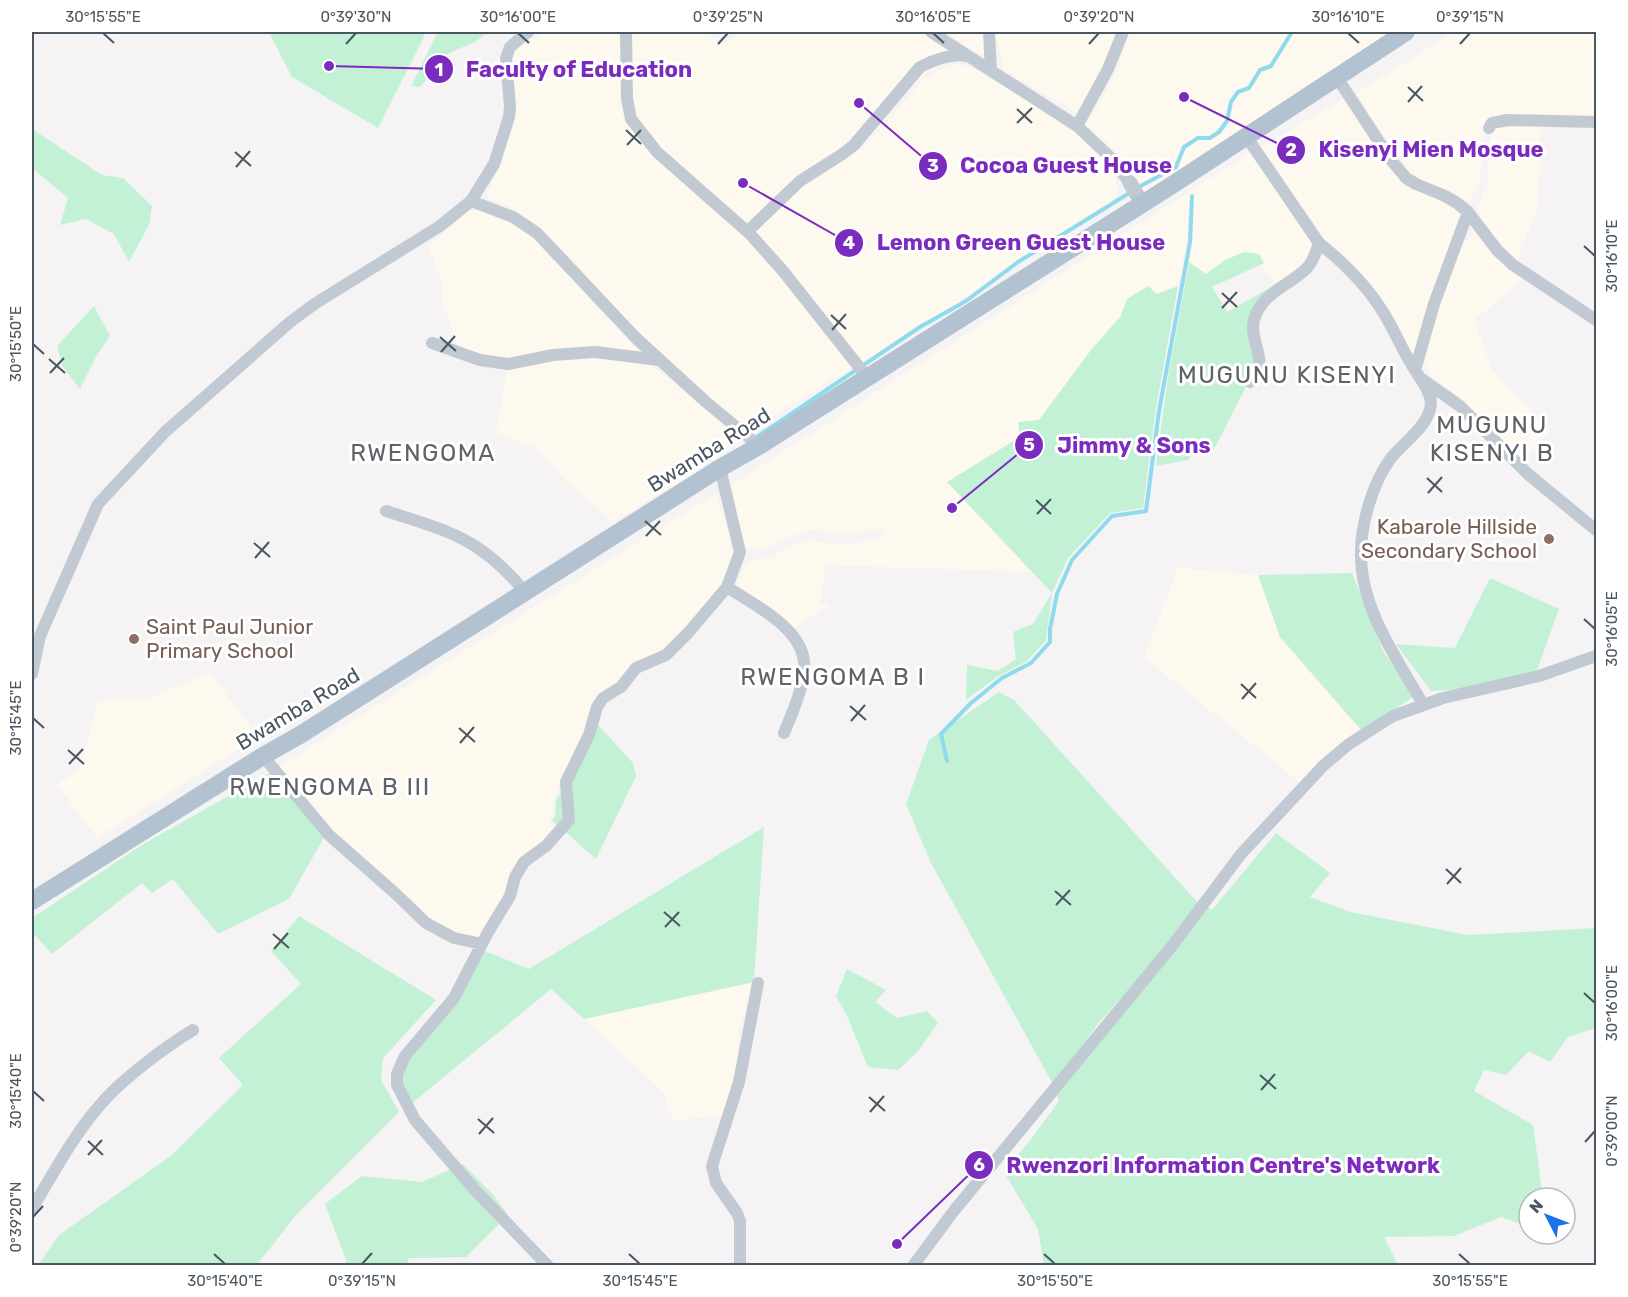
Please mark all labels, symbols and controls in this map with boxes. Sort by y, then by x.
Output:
text: 30°15'55"E [65,8,141,26]
text: 0°39'30"N [320,8,392,26]
text: 30°16'00"E [480,8,556,26]
text: 0°39'25"N [693,8,763,26]
text: 30°16'05"E [895,8,971,26]
text: 0°39'20"N [1064,8,1134,26]
text: 30°16'10"E [1311,8,1385,26]
text: 0°39'15"N [1436,8,1504,26]
callout: Faculty of Education [424,49,705,89]
text: Faculty of Education [466,56,692,83]
text: 1 [435,59,443,81]
callout: Kisenyi Mien Mosque [1276,130,1555,170]
text: Kisenyi Mien Mosque [1318,136,1544,163]
text: 2 [1285,139,1297,161]
callout: Cocoa Guest House [918,146,1184,186]
text: Cocoa Guest House [960,152,1172,179]
text: 3 [927,155,939,177]
text: 30°16'10"E [1603,219,1621,293]
callout: Lemon Green Guest House [834,223,1177,263]
text: Lemon Green Guest House [877,229,1165,256]
text: 4 [843,232,855,254]
text: 30°15'50"E [7,306,25,382]
district label: MUGUNU KISENYI [1178,361,1396,389]
street label: Bwamba Road [643,402,775,497]
district label: MUGUNU KISENYI B [1430,411,1554,467]
callout: Jimmy & Sons [1014,425,1223,465]
text: Jimmy & Sons [1057,432,1211,459]
text: 5 [1023,434,1035,456]
district label: RWENGOMA [350,439,496,467]
place label: Kabarole Hillside Secondary School [1361,514,1537,563]
marker: Kabarole Hillside Secondary School [1542,532,1556,546]
text: 30°16'05"E [1603,591,1621,667]
place label: Saint Paul Junior Primary School [146,614,313,663]
marker: Saint Paul Junior Primary School [127,632,141,646]
street label: Bwamba Road [231,662,364,755]
district label: RWENGOMA B I [740,663,926,691]
text: 30°15'45"E [7,680,25,756]
district label: RWENGOMA B III [229,773,431,801]
text: 30°16'00"E [1603,965,1621,1041]
text: 30°15'40"E [7,1053,25,1129]
text: 0°39'00"N [1603,1095,1621,1167]
callout: Rwenzori Information Centre's Network [964,1145,1452,1185]
text: Rwenzori Information Centre's Network [1006,1152,1440,1179]
text: 6 [973,1154,985,1176]
text: 0°39'20"N [7,1182,25,1252]
north arrow [1517,1186,1577,1246]
text: N [1525,1196,1547,1217]
text: 30°15'40"E [187,1272,263,1290]
text: 0°39'15"N [328,1272,396,1290]
text: 30°15'45"E [602,1272,678,1290]
text: 30°15'50"E [1017,1272,1093,1290]
text: 30°15'55"E [1432,1272,1508,1290]

